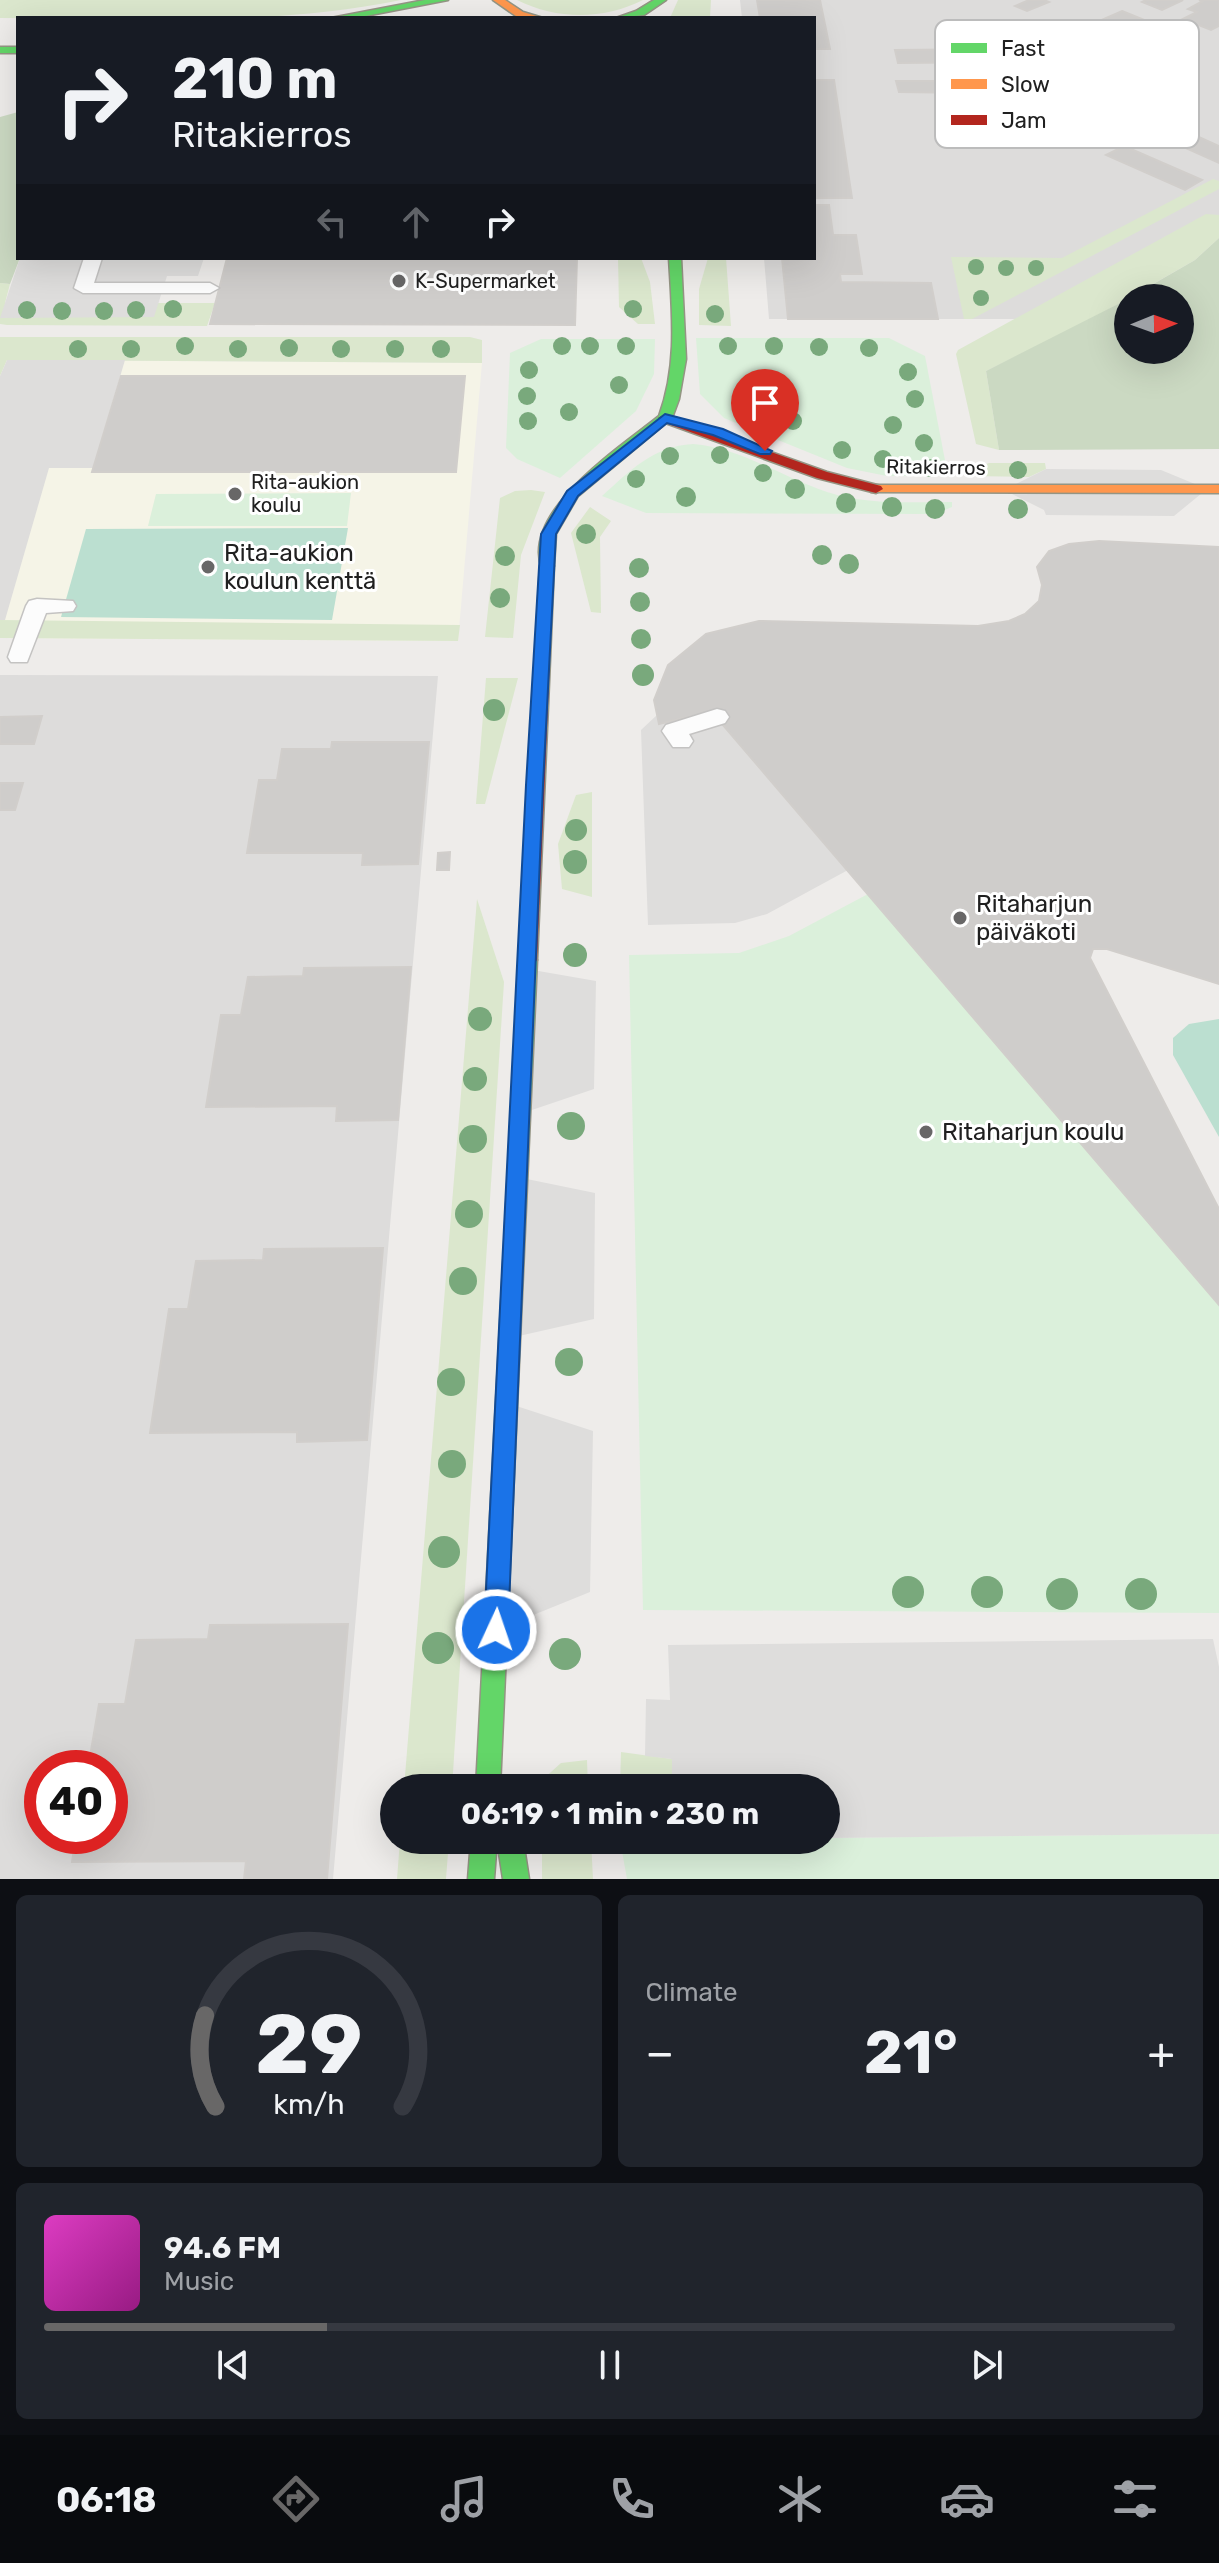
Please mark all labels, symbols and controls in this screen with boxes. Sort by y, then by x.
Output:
legend [935,20,1199,148]
text: Fast [1001,35,1046,62]
text: 210 m [172,46,338,112]
icon: right [40,48,144,152]
text: Slow [1001,71,1050,98]
text: Jam [1001,107,1047,134]
text: Ritakierros [172,113,352,156]
icon: left [310,200,354,244]
icon: ahead [394,200,438,244]
icon: right [478,200,522,244]
place label: K-Supermarket [415,269,556,293]
marker: K-Supermarket [390,272,408,290]
north arrow [1114,284,1194,364]
map controls [1114,284,1194,364]
pin [731,369,799,451]
icon: arrive [743,381,787,425]
street label: Ritakierros [886,454,986,480]
place label: Rita-aukion koulu [251,470,359,517]
marker: Rita-aukion koulu [226,485,244,503]
place label: Rita-aukion koulun kenttä [224,539,376,595]
marker: Rita-aukion koulun kenttä [199,558,217,576]
place label: Ritaharjun päiväkoti [976,890,1092,946]
marker: Ritaharjun päiväkoti [951,909,969,927]
place label: Ritaharjun koulu [942,1118,1124,1146]
marker: Ritaharjun koulu [917,1123,935,1141]
position arrow [454,1588,538,1672]
speed limit sign: 40 [24,1750,128,1854]
text: 06:19 · 1 min · 230 m [461,1796,759,1832]
text: Climate [646,1977,738,2008]
text: 29 [255,1995,362,2094]
text: 21° [864,2017,958,2088]
text: − [646,2027,674,2079]
text: + [1148,2027,1175,2079]
text: km/h [273,2087,344,2121]
text: 94.6 FM [164,2230,281,2266]
text: Music [164,2266,234,2297]
icon: previous [211,2343,255,2387]
icon: pause [588,2343,632,2387]
icon: next [965,2343,1009,2387]
icon: directions [268,2471,324,2527]
icon: music [436,2471,492,2527]
icon: phone [604,2471,660,2527]
icon: climate [772,2471,828,2527]
icon: car [939,2471,995,2527]
icon: filters [1107,2471,1163,2527]
text: 06:18 [56,2478,157,2521]

